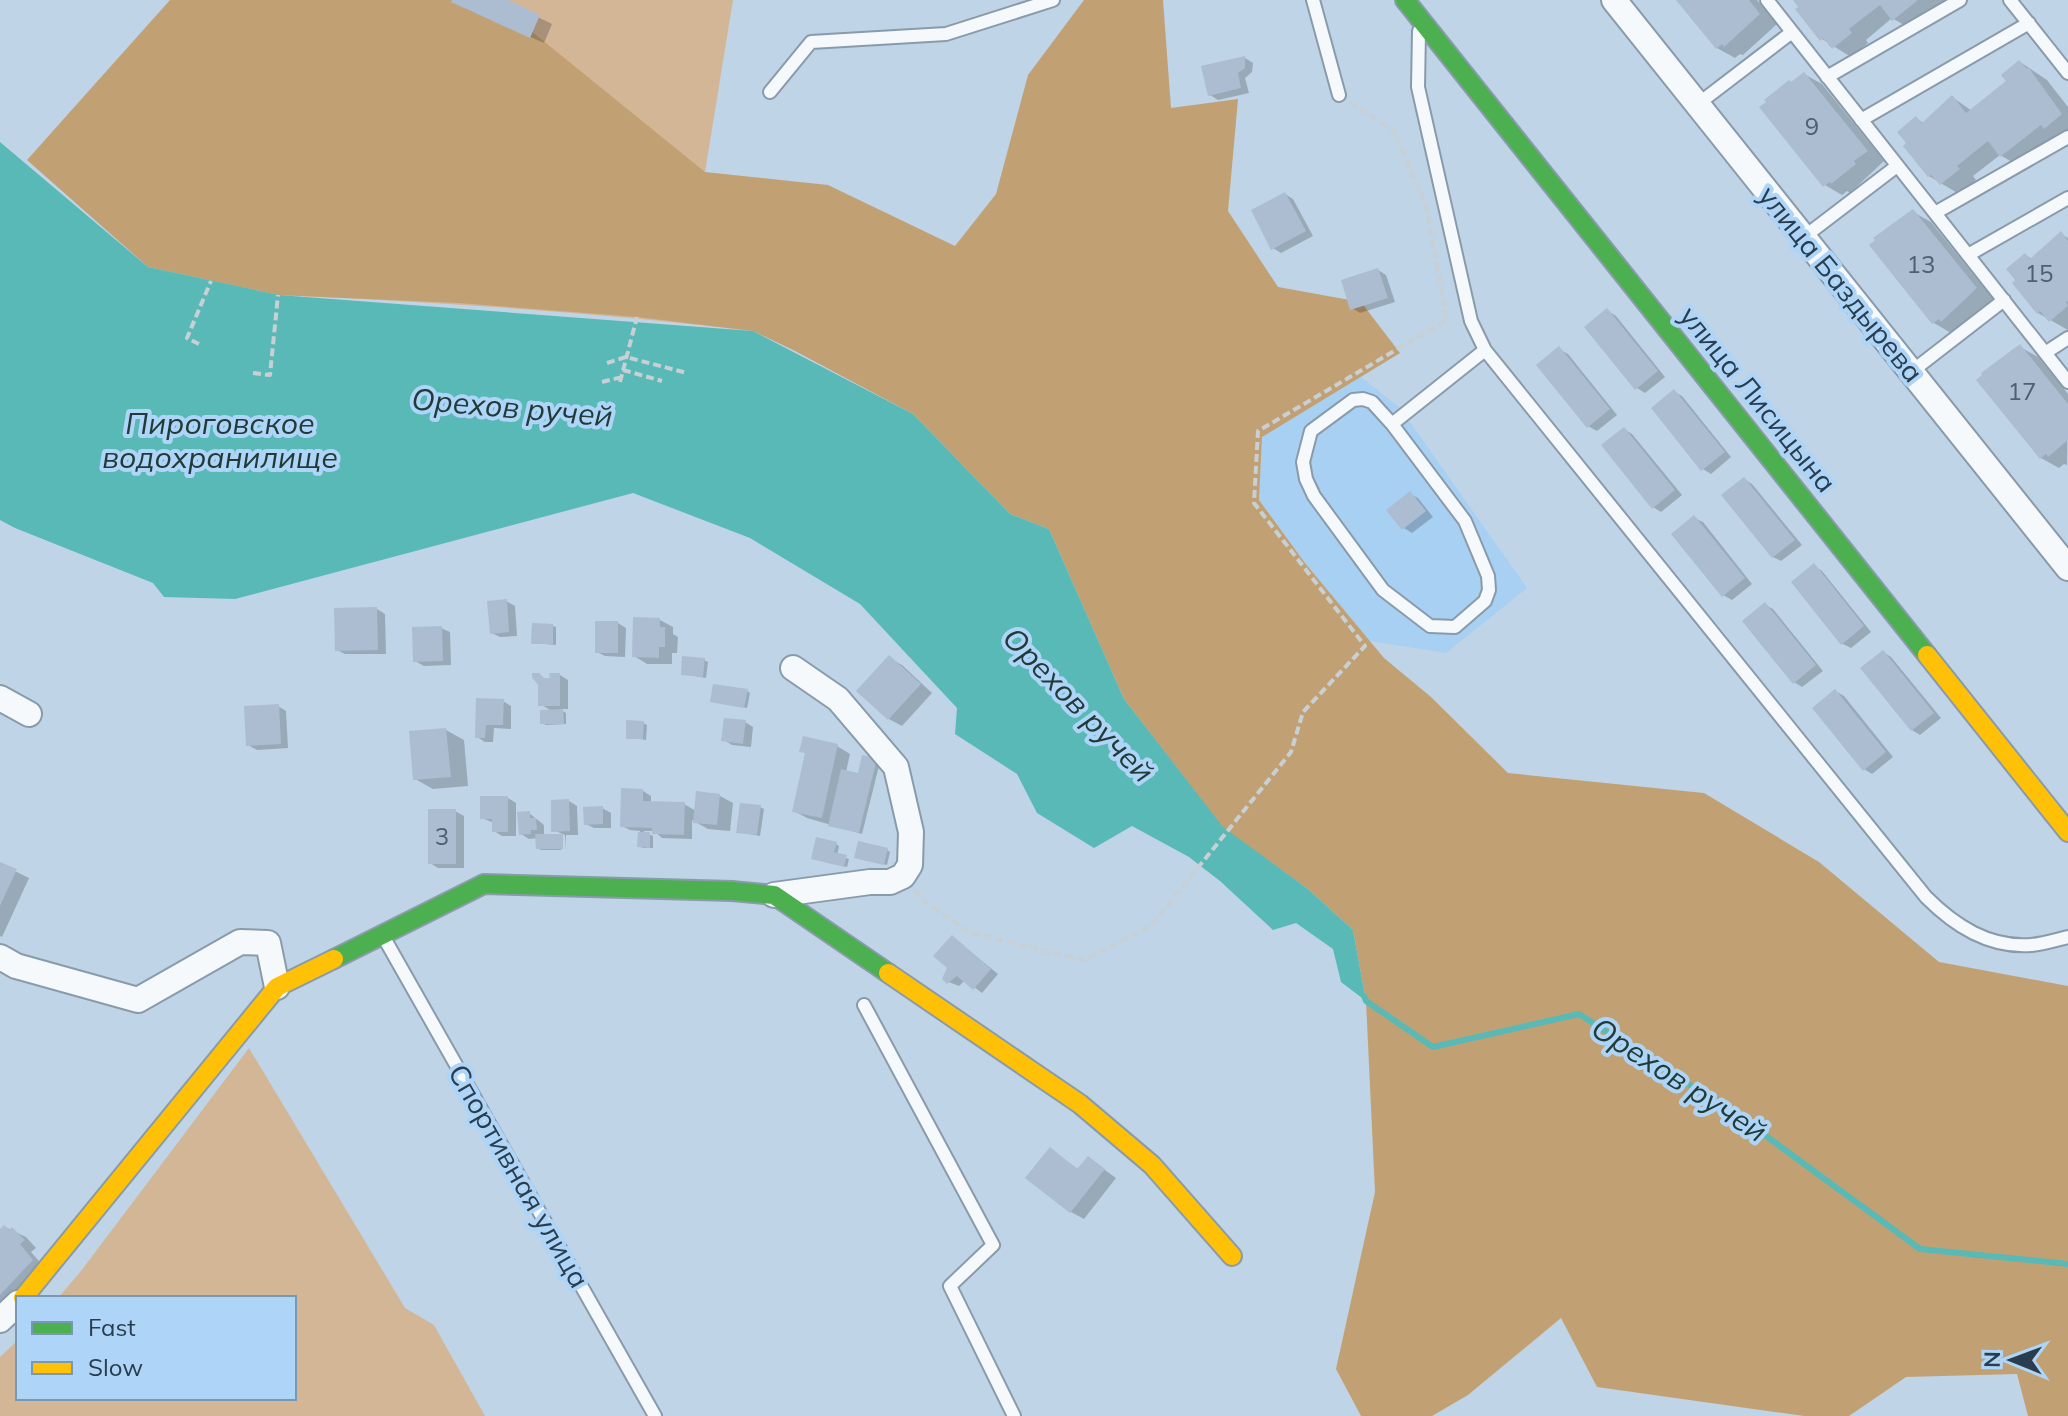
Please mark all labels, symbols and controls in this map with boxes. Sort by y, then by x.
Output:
house number: 9 [1805,111,1819,141]
street label: улица Баздырева [1751,178,1931,389]
house number: 13 [1907,249,1935,279]
house number: 15 [2025,258,2053,288]
street label: улица Лисицына [1673,299,1844,499]
house number: 17 [2008,376,2036,406]
water label: Орехов ручей [410,379,614,435]
water label: Пироговское водохранилище [102,404,338,476]
water label: Орехов ручей [995,619,1162,790]
house number: 3 [435,821,449,851]
water label: Орехов ручей [1585,1008,1774,1150]
street label: Спортивная улица [441,1058,598,1294]
legend [16,1296,296,1400]
text: Fast [88,1312,136,1342]
north arrow [1972,1320,2052,1400]
text: N [1978,1351,2006,1368]
text: Slow [88,1352,143,1382]

